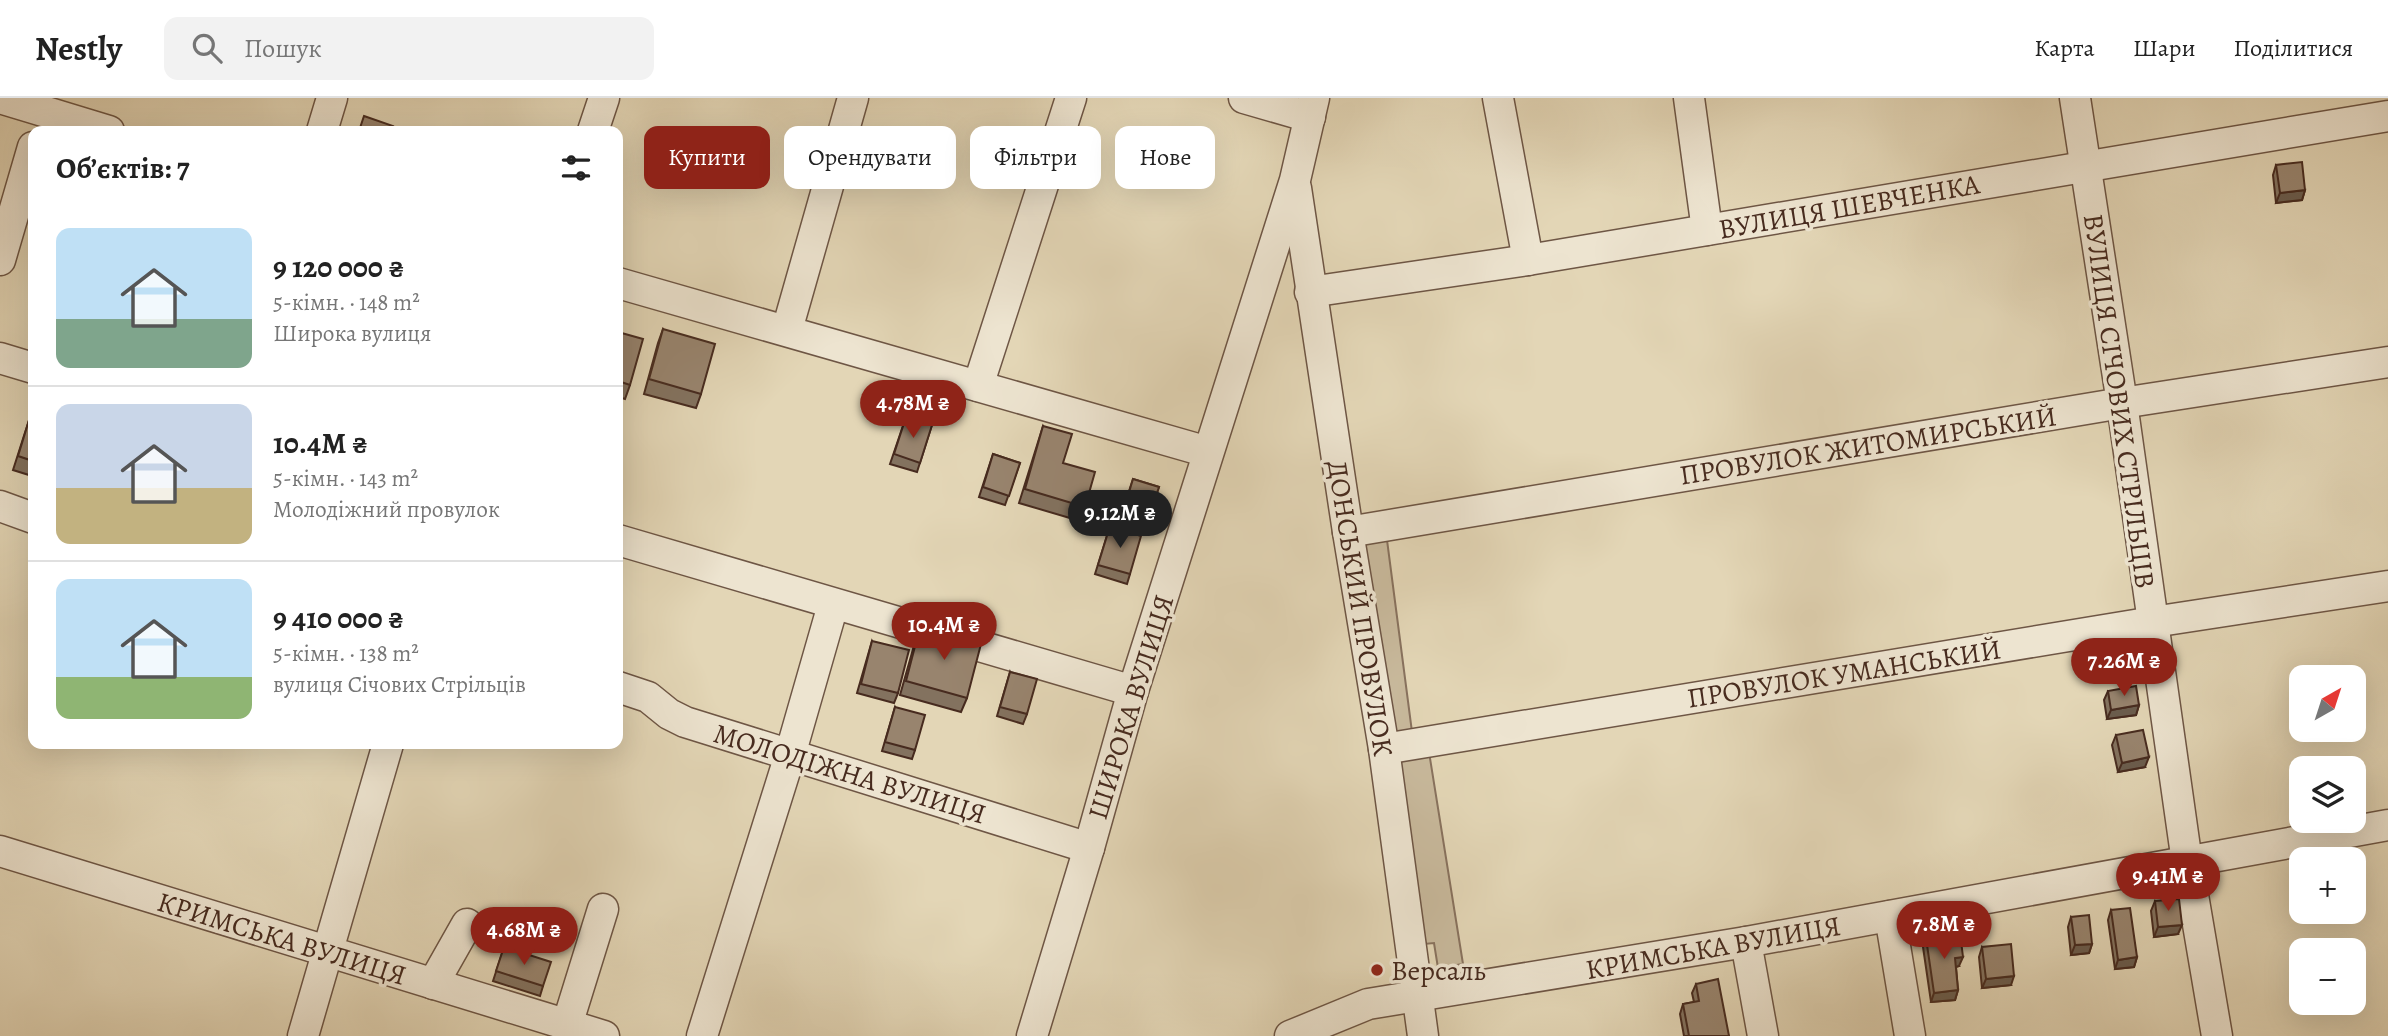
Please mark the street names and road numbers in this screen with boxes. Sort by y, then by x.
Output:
street label: ВУЛИЦЯ ШЕВЧЕНКА [1716,165,1983,249]
street label: ВУЛИЦЯ СІЧОВИХ СТРІЛЬЦІВ [2074,211,2164,591]
street label: ПРОВУЛОК ЖИТОМИРСЬКИЙ [1677,397,2059,495]
street label: ДОНСЬКИЙ ПРОВУЛОК [1318,458,1402,759]
street label: ШИРОКА ВУЛИЦЯ [1079,590,1183,824]
street label: ПРОВУЛОК УМАНСЬКИЙ [1684,630,2004,718]
street label: МОЛОДІЖНА ВУЛИЦЯ [709,714,991,834]
street label: КРИМСЬКА ВУЛИЦЯ [153,883,411,995]
street label: КРИМСЬКА ВУЛИЦЯ [1583,907,1844,989]

